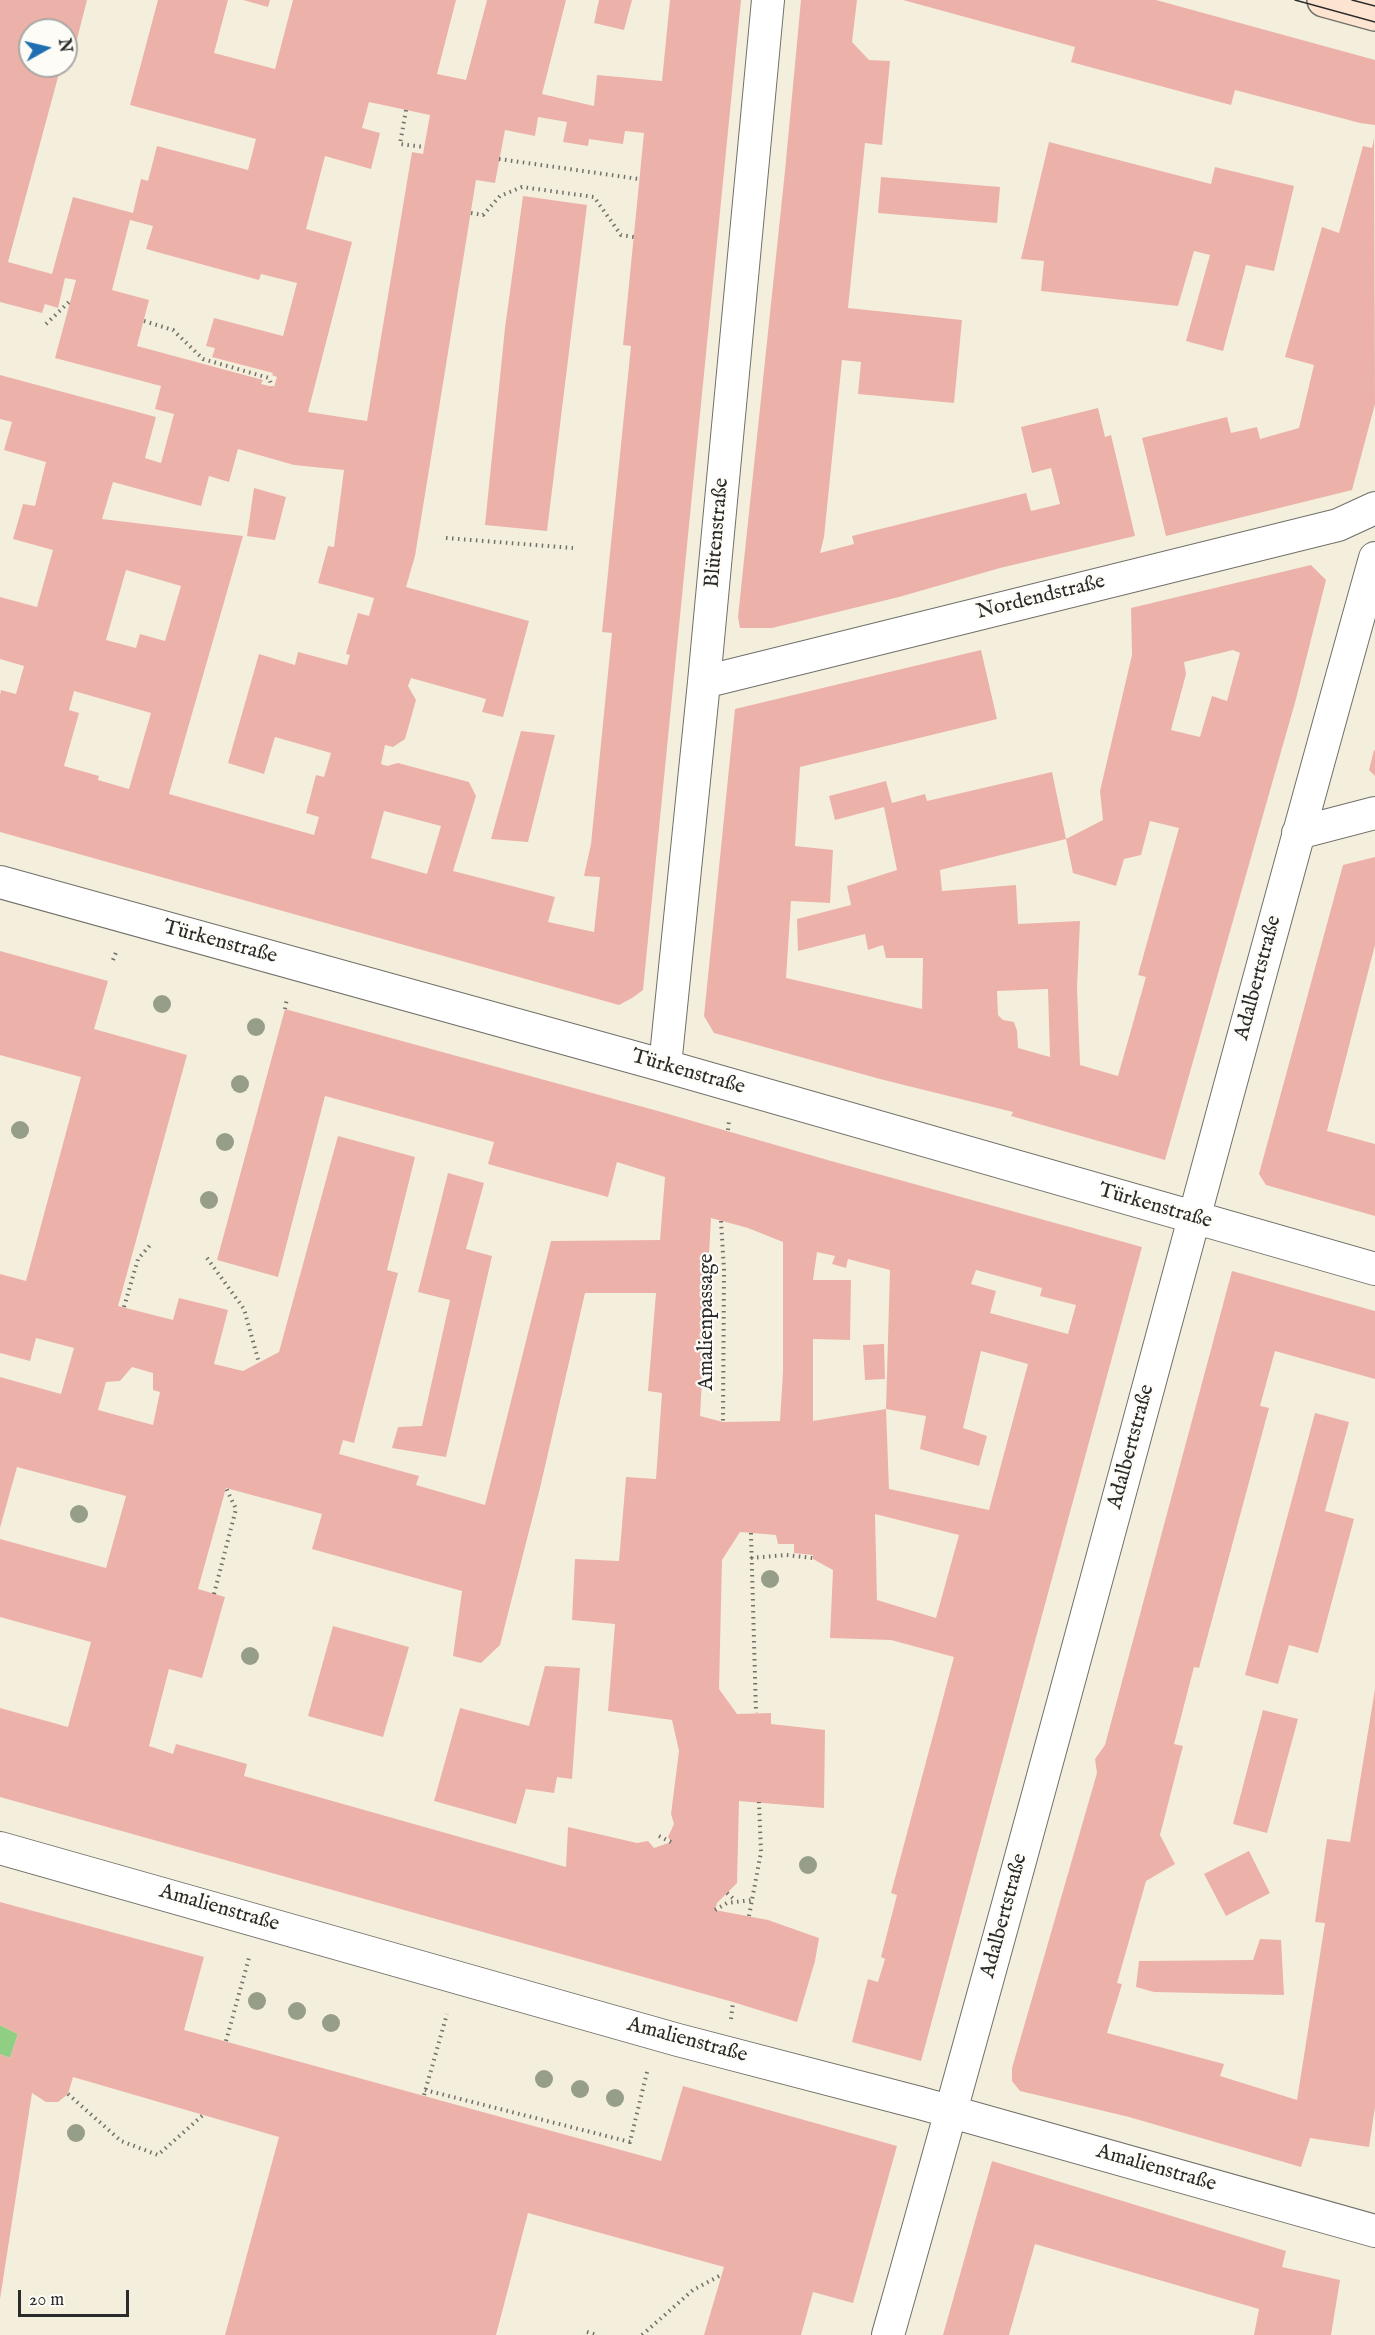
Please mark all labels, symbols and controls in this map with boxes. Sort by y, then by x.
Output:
north arrow [18,18,78,78]
text: N [53,38,75,54]
street label: Blütenstraße [701,477,735,589]
street label: Nordendstraße [974,570,1108,626]
street label: Adalbertstraße [1230,913,1288,1043]
street label: Türkenstraße [160,916,280,970]
street label: Türkenstraße [628,1045,748,1101]
street label: Türkenstraße [1095,1179,1215,1235]
street label: Amalienpassage [695,1254,721,1390]
street label: Adalbertstraße [1103,1382,1161,1512]
street label: Adalbertstraße [976,1851,1034,1981]
street label: Amalienstraße [156,1880,282,1938]
street label: Amalienstraße [624,2013,750,2069]
street label: Amalienstraße [1093,2140,1219,2198]
scale bar [21,2278,132,2316]
text: 20 m [29,2289,64,2312]

